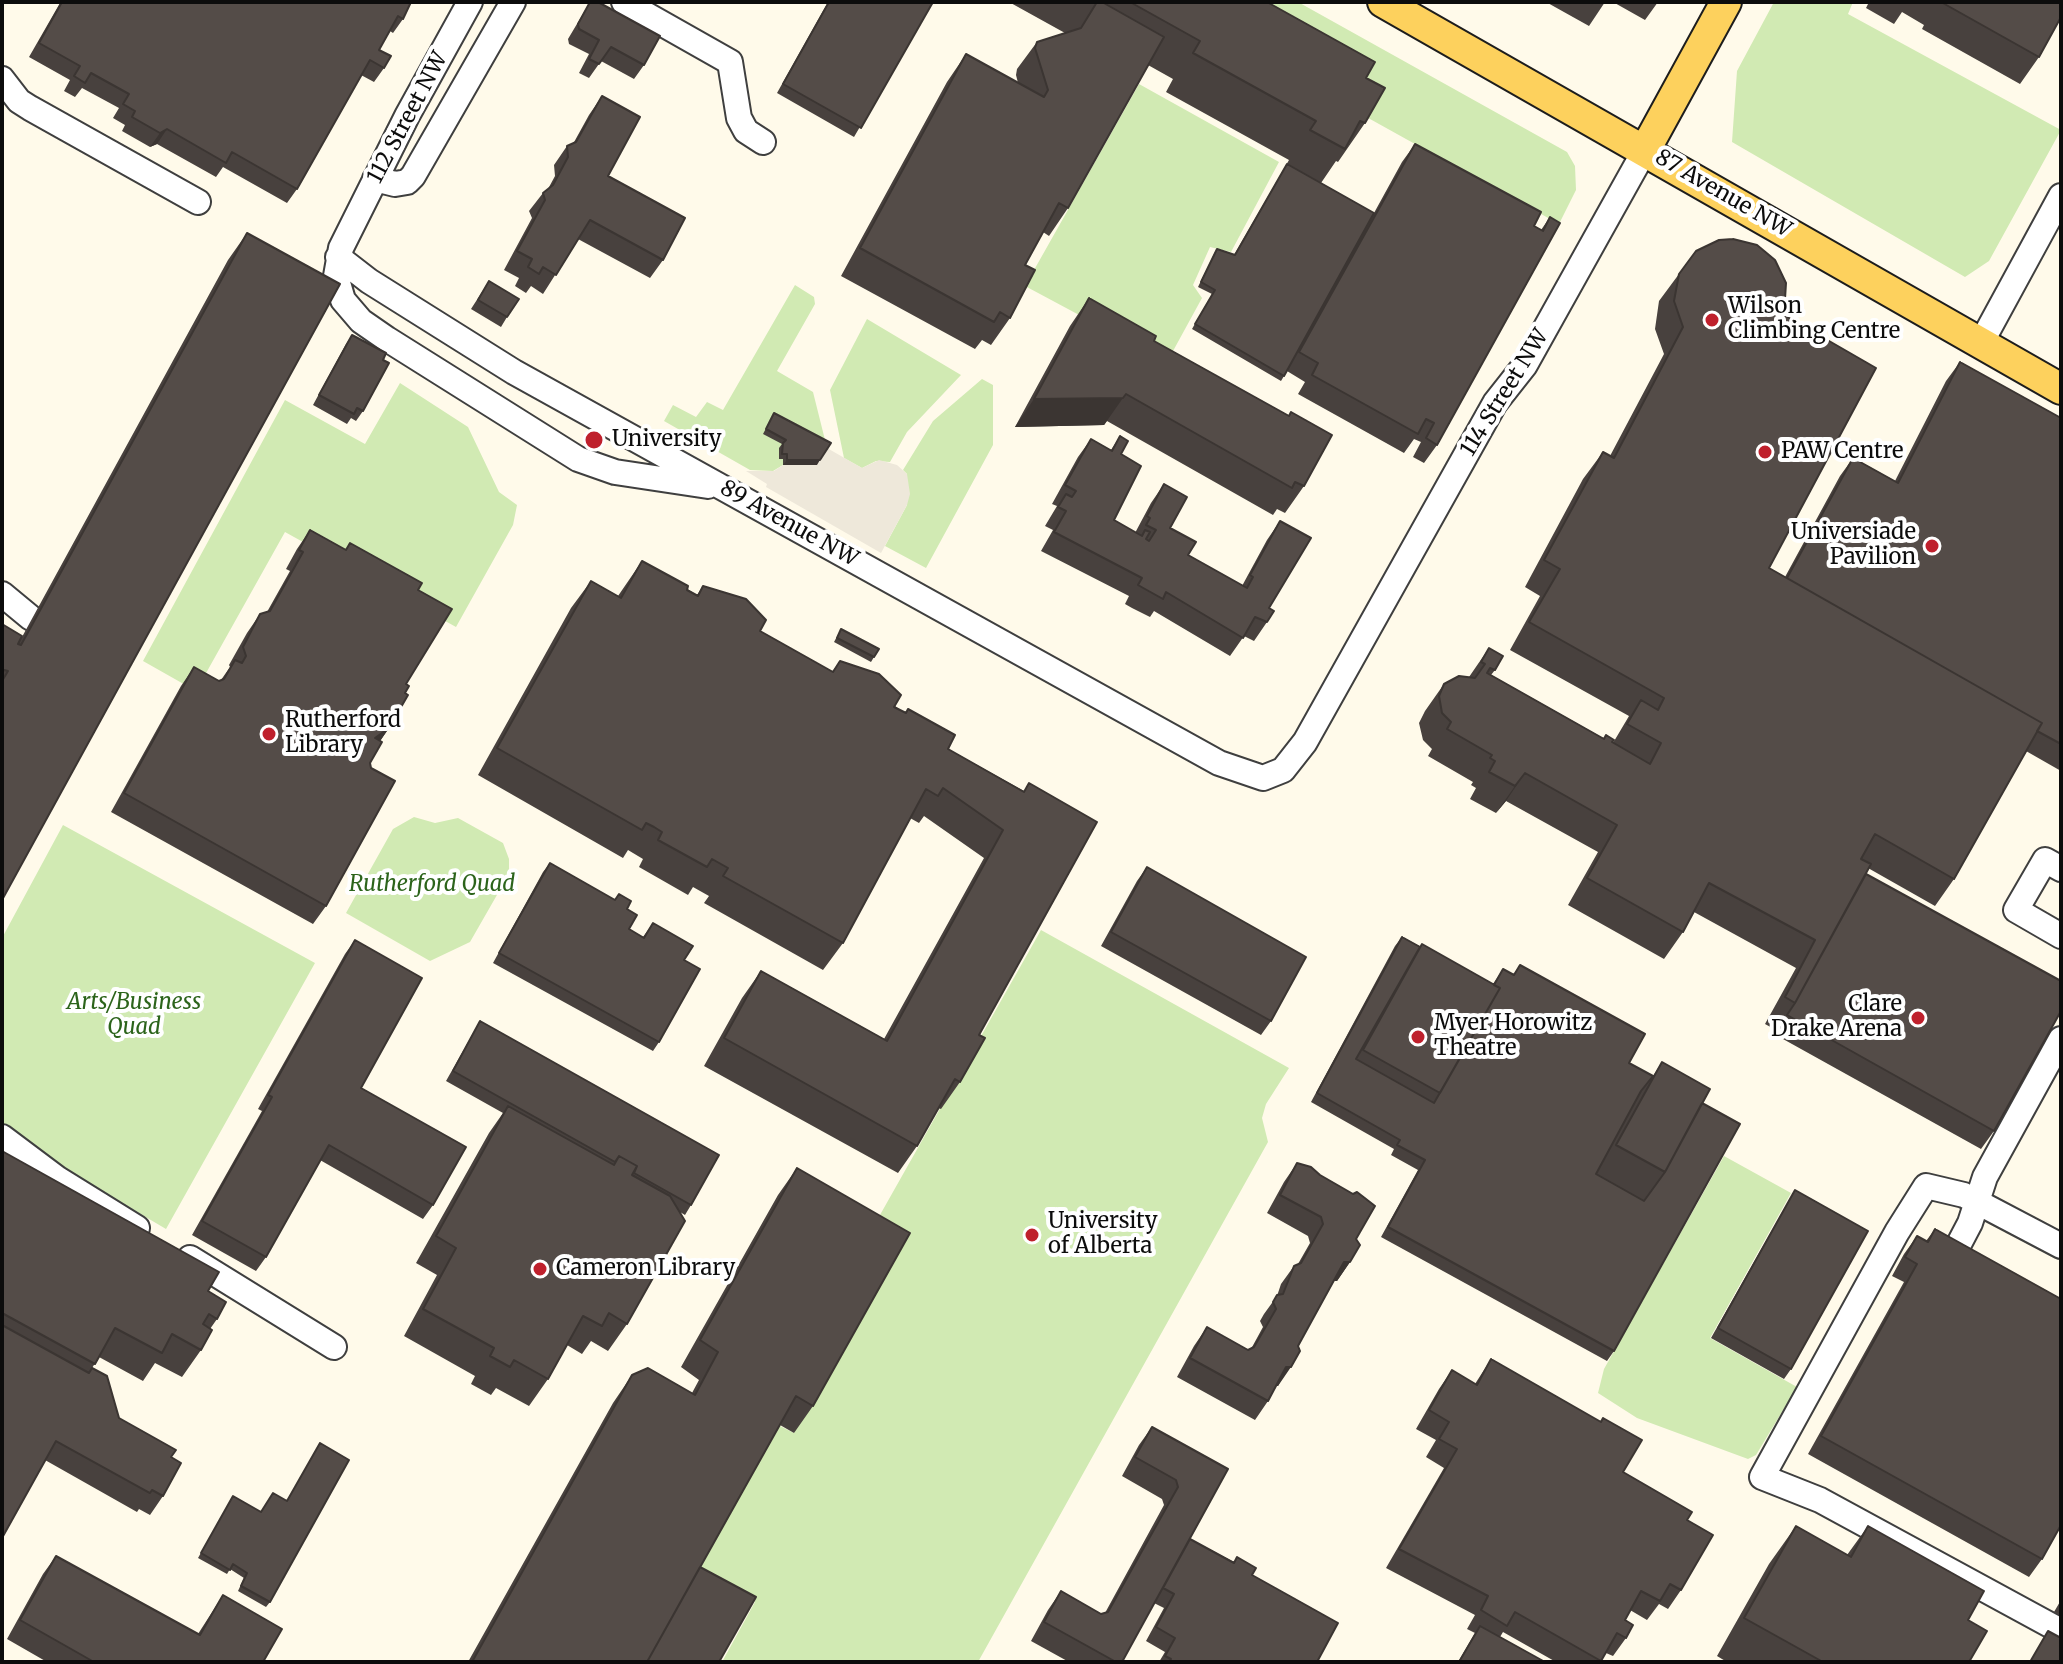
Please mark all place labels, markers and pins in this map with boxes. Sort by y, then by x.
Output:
place label: Wilson Climbing Centre [1728,294,1900,346]
marker: Wilson Climbing Centre [1703,311,1721,329]
place label: University [612,427,722,453]
marker: University [583,429,605,451]
place label: PAW Centre [1781,439,1904,465]
marker: PAW Centre [1756,443,1774,461]
place label: Universiade Pavilion [1791,520,1916,572]
marker: Universiade Pavilion [1923,537,1941,555]
place label: Rutherford Library [285,708,401,760]
marker: Rutherford Library [260,725,278,743]
place label: Clare Drake Arena [1771,992,1902,1044]
marker: Clare Drake Arena [1909,1009,1927,1027]
place label: Myer Horowitz Theatre [1434,1011,1592,1062]
marker: Myer Horowitz Theatre [1409,1028,1427,1046]
place label: University of Alberta [1048,1209,1158,1260]
marker: University of Alberta [1023,1226,1041,1244]
place label: Cameron Library [556,1256,735,1282]
marker: Cameron Library [531,1260,549,1278]

